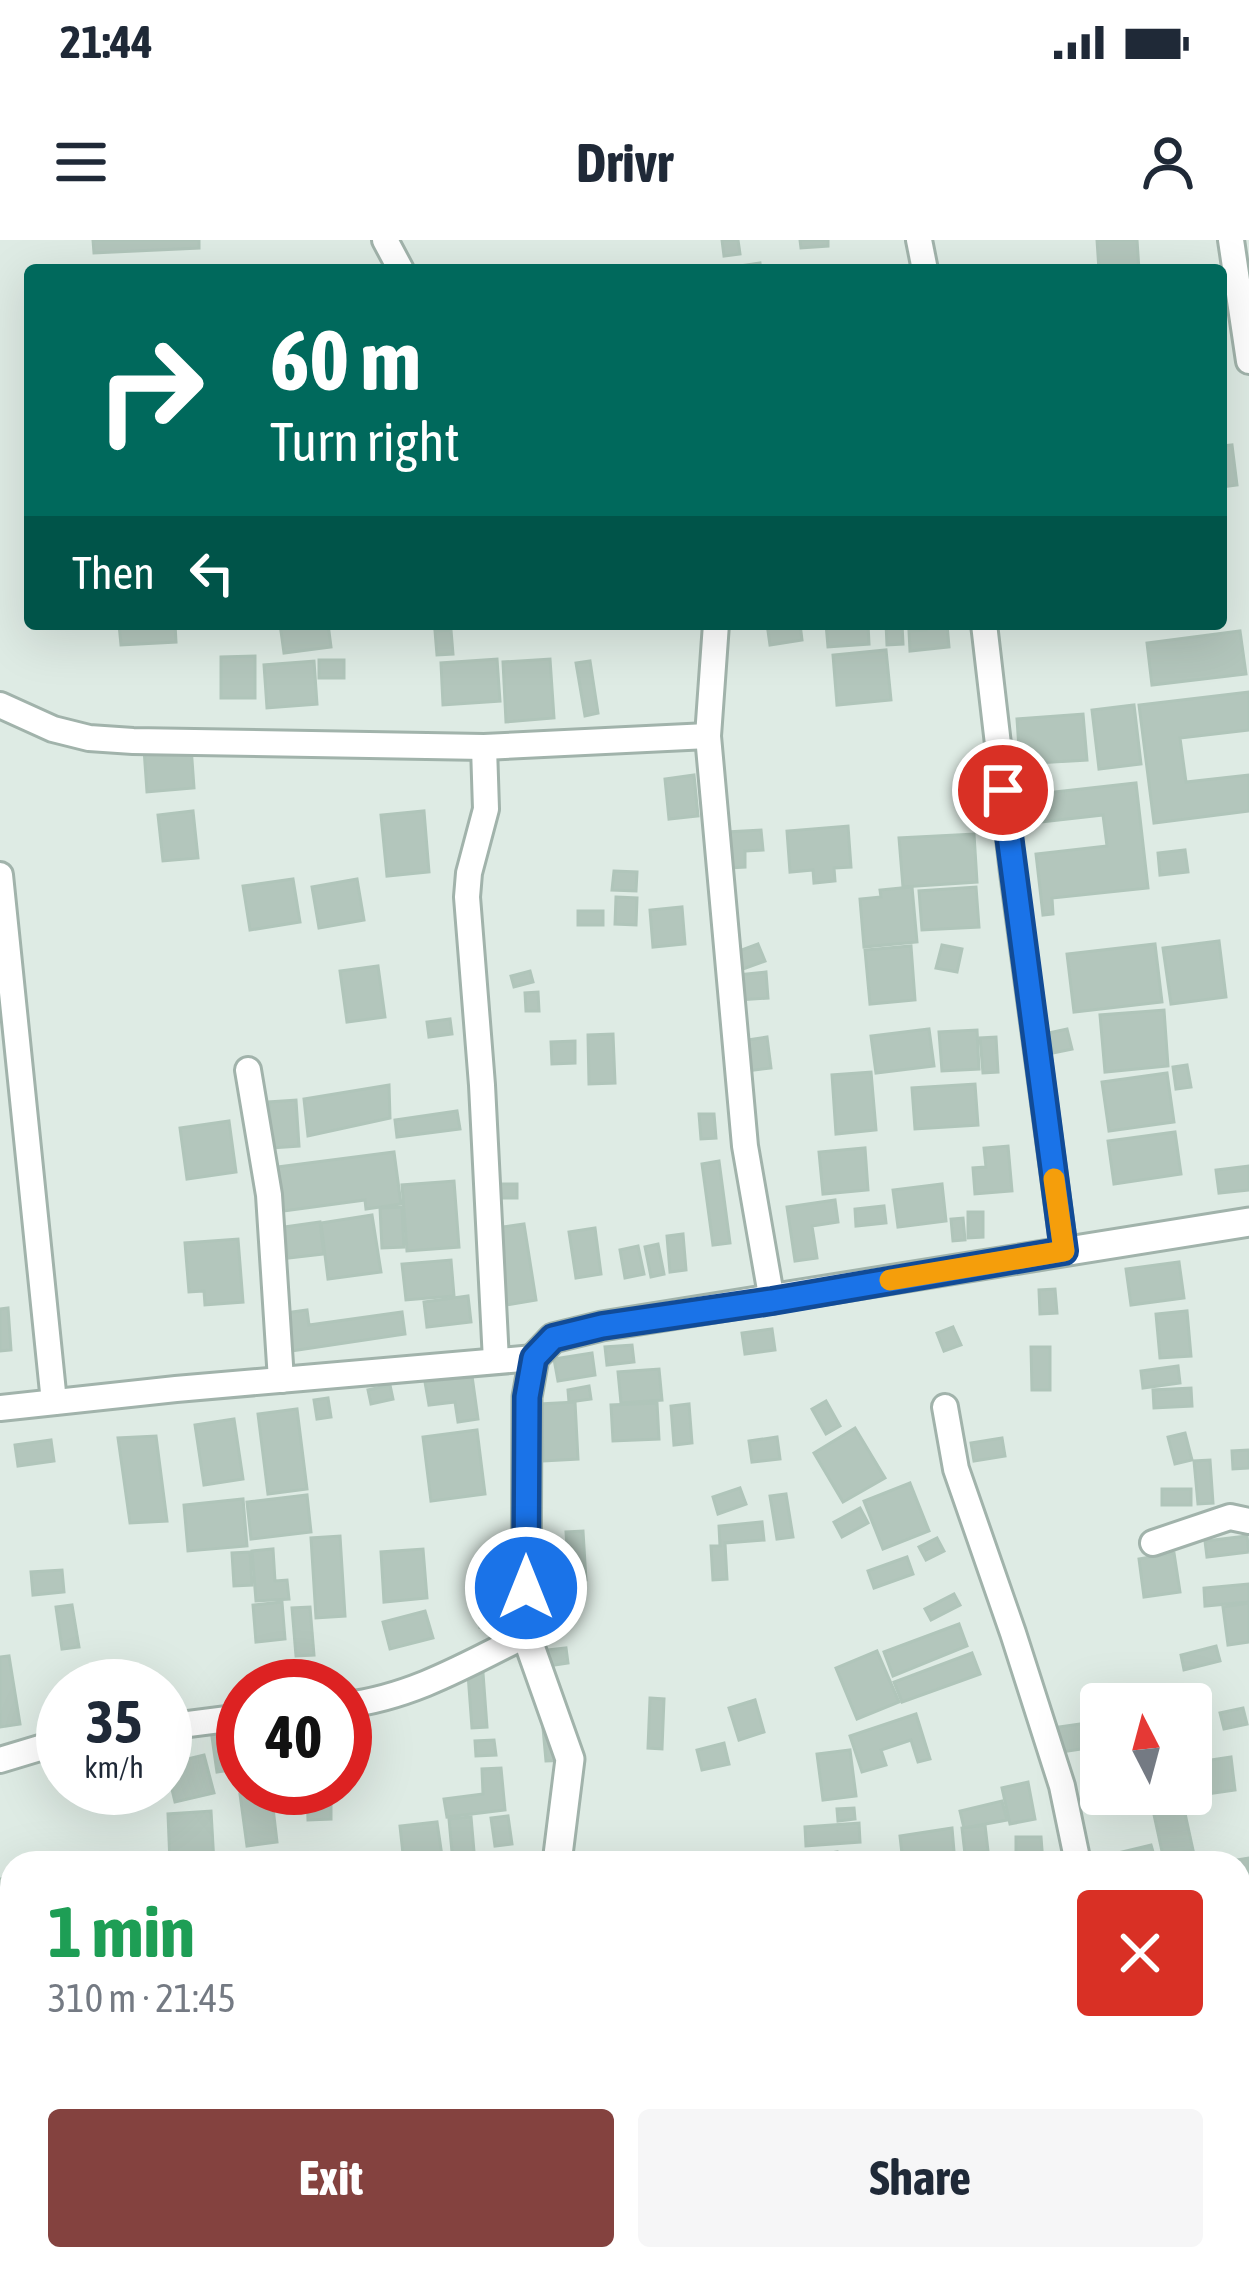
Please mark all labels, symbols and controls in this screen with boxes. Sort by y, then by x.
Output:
text: 21:44 [60,16,153,68]
icon: menu [48,129,114,195]
icon: person [1135,129,1201,195]
text: Drivr [576,132,673,193]
icon: right [72,312,228,468]
text: 60 m [270,312,421,408]
text: Turn right [270,411,460,472]
icon: left [179,540,245,606]
text: Then [72,547,155,599]
pin [952,739,1054,841]
icon: arrive [970,757,1036,823]
position arrow [463,1525,589,1651]
speed limit sign: 40 [216,1659,372,1815]
north arrow [1080,1683,1212,1815]
map controls [1080,1683,1212,1815]
text: 35 [86,1687,142,1756]
text: km/h [84,1750,144,1784]
text: 1 min [48,1890,195,1972]
button: close [1077,1890,1203,2016]
text: 310 m · 21:45 [48,1976,236,2020]
button: Exit [48,2109,614,2247]
button: Share [638,2109,1203,2247]

